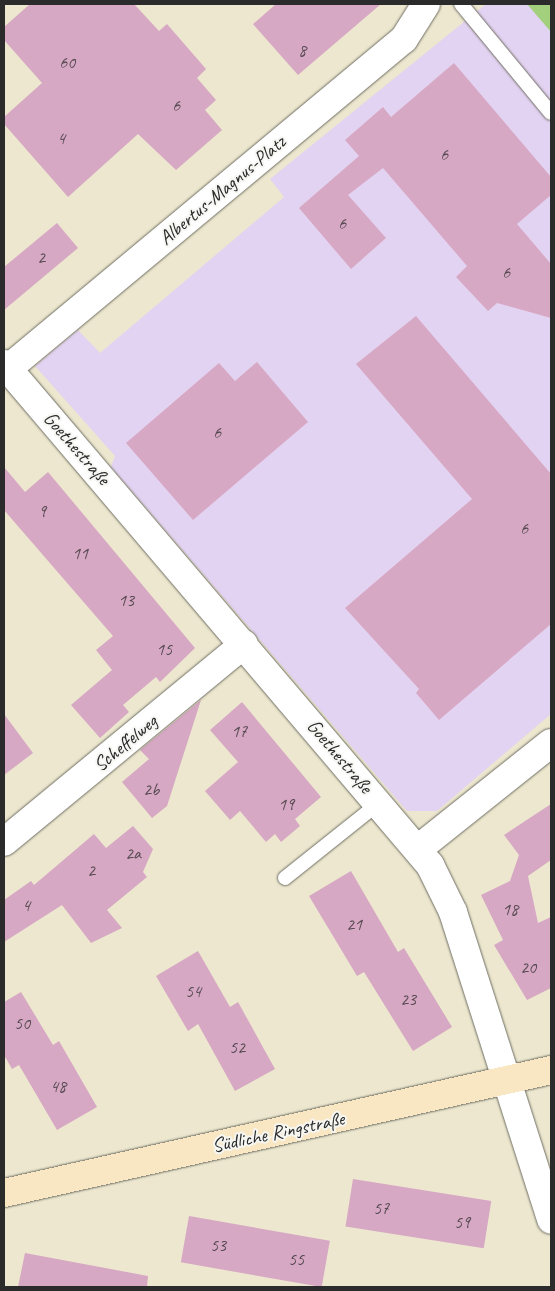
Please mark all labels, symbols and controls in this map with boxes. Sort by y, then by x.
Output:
house number: 8 [298,39,306,61]
house number: 60 [59,51,75,73]
house number: 6 [172,94,180,116]
house number: 4 [57,127,65,149]
street label: Albertus-Magnus-Platz [154,130,290,250]
house number: 6 [440,143,448,165]
house number: 6 [338,212,346,234]
house number: 2 [37,246,45,268]
house number: 6 [502,261,510,283]
street label: Goethestraße [39,406,115,490]
house number: 6 [213,421,221,443]
house number: 9 [38,500,46,522]
house number: 6 [520,517,528,539]
house number: 11 [72,542,88,564]
house number: 13 [118,589,134,611]
house number: 15 [156,638,172,660]
street label: Scheffelweg [88,709,162,777]
street label: Goethestraße [302,714,378,798]
house number: 17 [231,720,247,742]
house number: 2b [143,778,159,800]
house number: 19 [278,793,294,815]
house number: 2a [125,842,141,864]
house number: 2 [87,859,95,881]
house number: 4 [22,894,30,916]
house number: 18 [502,898,518,920]
house number: 21 [346,913,362,935]
house number: 20 [520,956,536,978]
house number: 54 [185,980,201,1002]
house number: 23 [400,988,416,1010]
house number: 50 [14,1012,30,1034]
house number: 52 [229,1036,245,1058]
house number: 48 [50,1075,66,1097]
street label: Südliche Ringstraße [210,1106,346,1158]
house number: 57 [373,1197,389,1219]
house number: 59 [454,1211,470,1233]
house number: 53 [210,1234,226,1256]
house number: 55 [288,1248,304,1270]

